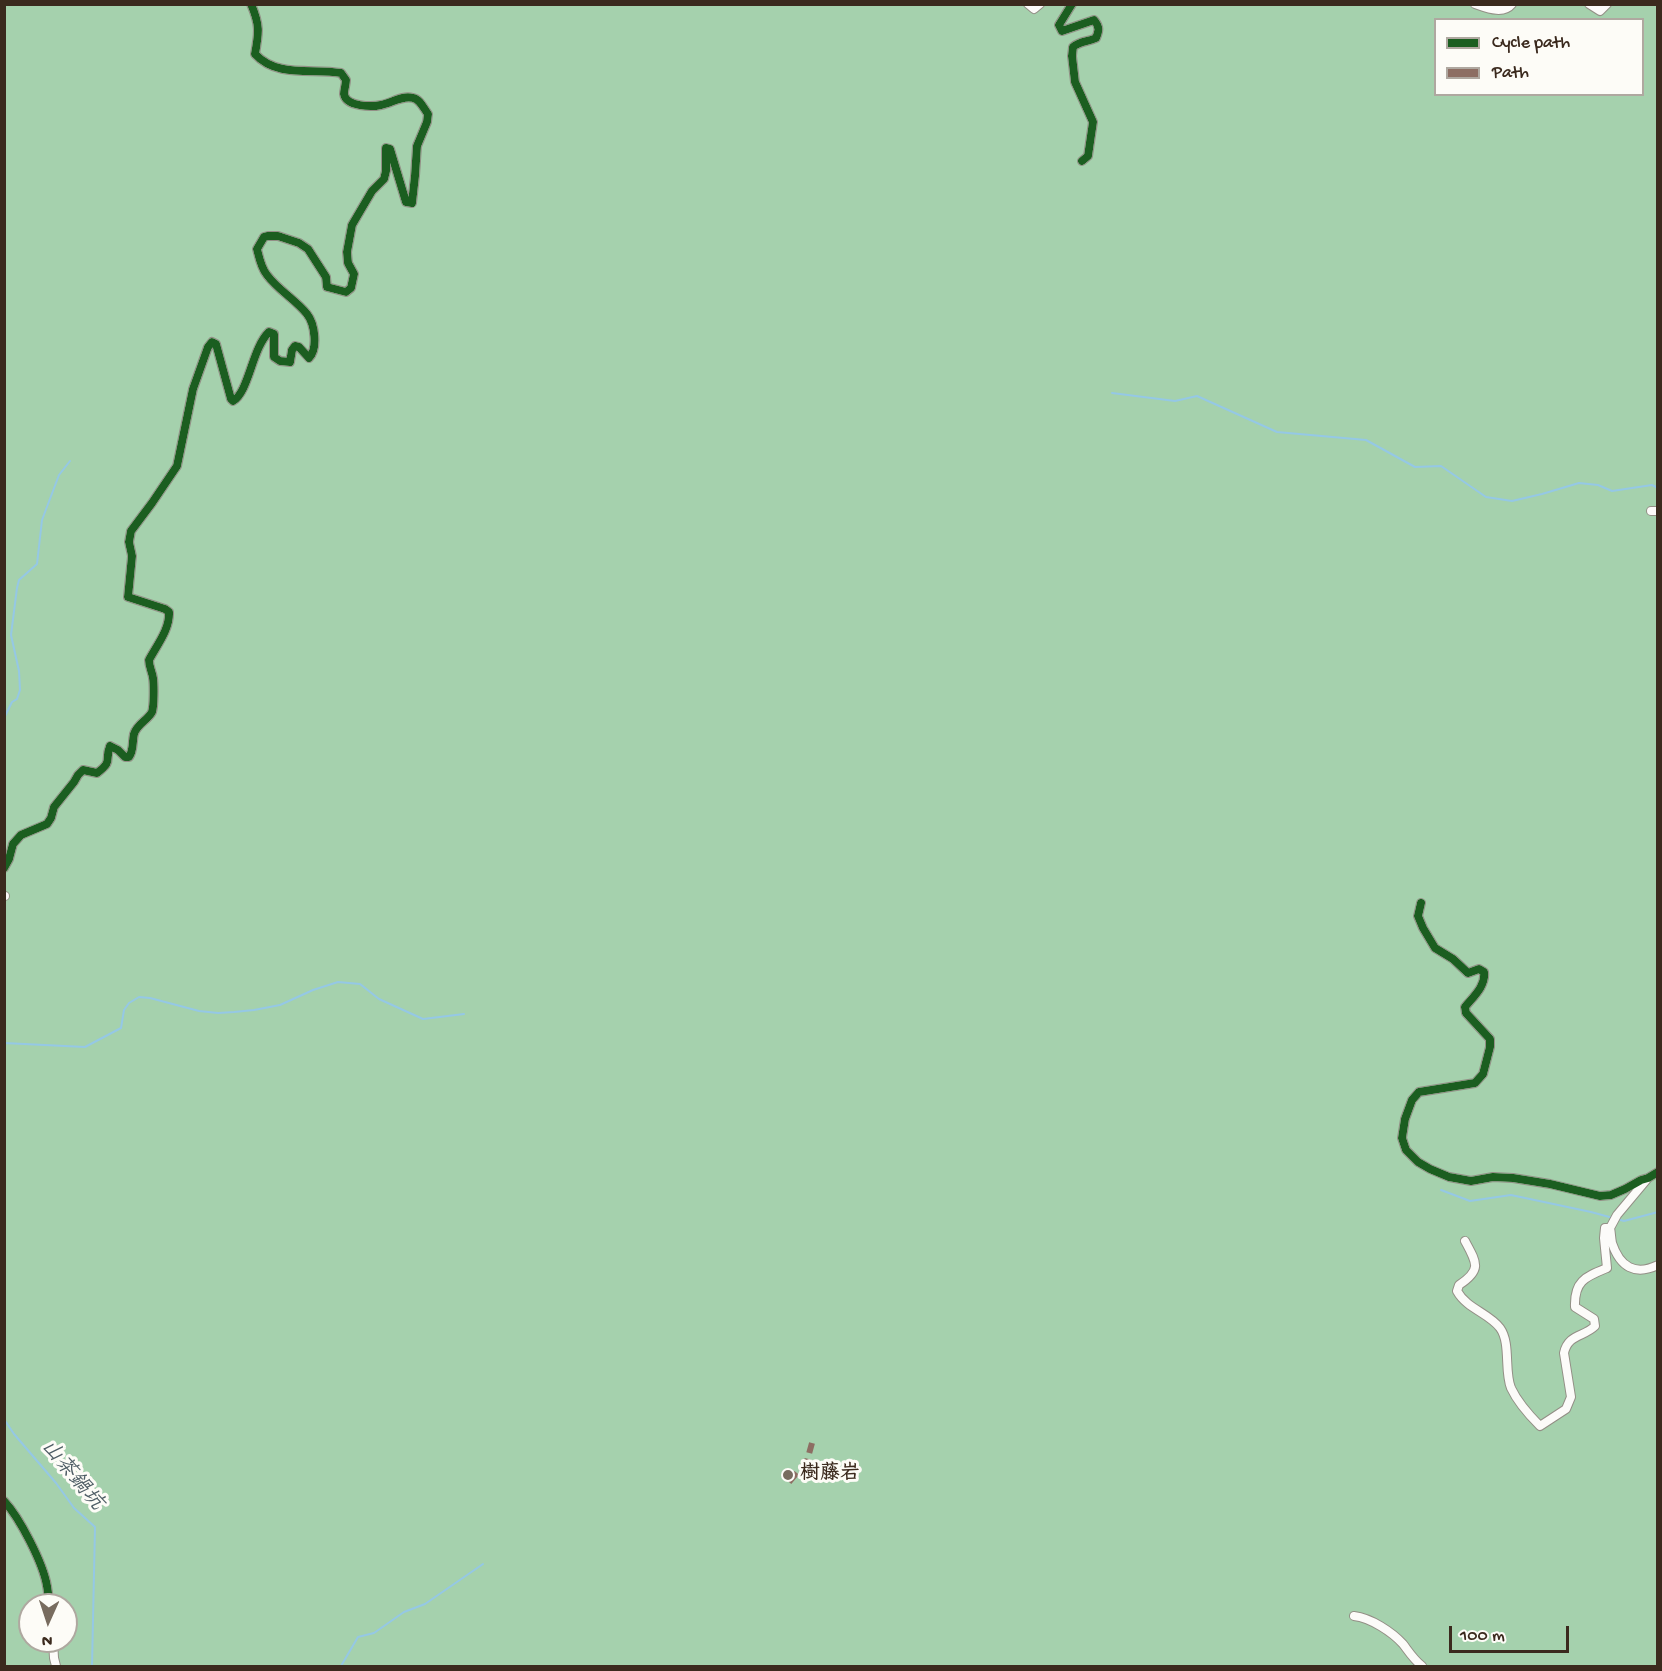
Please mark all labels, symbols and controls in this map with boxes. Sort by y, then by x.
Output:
legend [1434,18,1644,96]
text: Cycle path [1492,33,1570,54]
text: Path [1492,63,1529,84]
water label: 山茶鍋坑 [34,1436,108,1516]
place label: 樹藤岩 [800,1463,860,1487]
marker: 樹藤岩 [781,1468,795,1482]
north arrow [18,1593,78,1653]
scale bar [1452,1614,1572,1652]
text: 100 m [1460,1626,1505,1647]
text: N [41,1630,53,1649]

